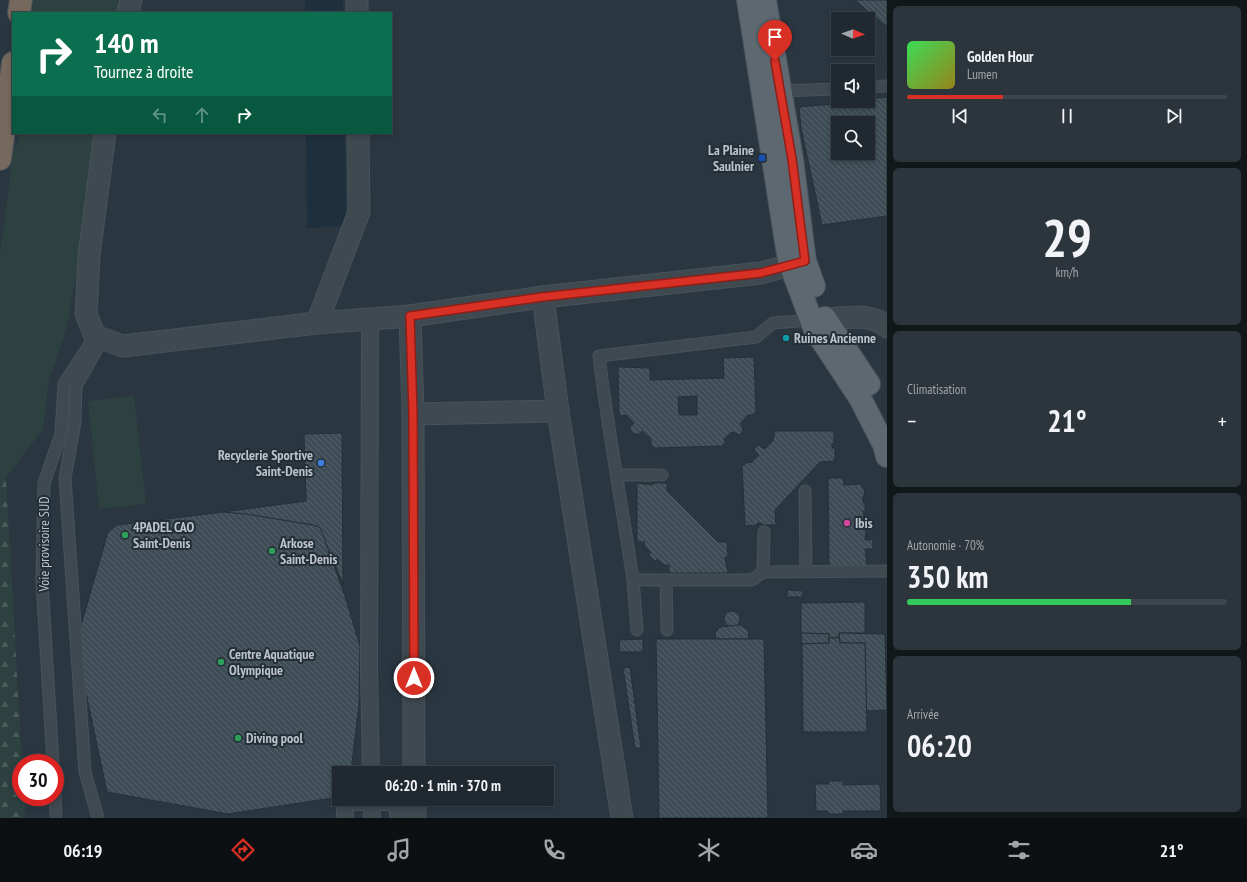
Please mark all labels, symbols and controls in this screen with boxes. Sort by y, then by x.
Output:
north arrow [831,12,875,56]
map controls [831,12,875,160]
pin [758,20,792,61]
text: 140 m [94,24,158,61]
icon: arrive [764,26,786,48]
icon: right [28,28,80,80]
text: Golden Hour [967,47,1034,66]
text: Tournez à droite [94,60,193,83]
button: sound [831,64,875,108]
text: Lumen [967,66,997,83]
icon: left [149,104,171,126]
icon: ahead [191,104,213,126]
icon: right [233,104,255,126]
icon: previous [949,105,971,127]
icon: pause [1056,105,1078,127]
icon: next [1163,105,1185,127]
button: search [831,116,875,160]
place label: La Plaine Saulnier [708,141,755,175]
marker: La Plaine Saulnier [757,153,767,163]
text: 29 [1042,204,1092,271]
text: km/h [1055,264,1079,281]
place label: Ruines Ancienne [794,329,876,347]
marker: Ruines Ancienne [781,333,791,343]
text: Climatisation [907,381,966,398]
text: 21° [1047,401,1087,440]
text: − [907,407,916,435]
text: + [1218,407,1227,435]
place label: Recyclerie Sportive Saint-Denis [218,446,313,480]
marker: Recyclerie Sportive Saint-Denis [316,458,326,468]
street label: Voie provisoire SUD [35,497,53,592]
place label: Ibis [855,514,873,532]
place label: 4PADEL CAO Saint-Denis [133,518,195,552]
marker: Ibis [842,518,852,528]
marker: 4PADEL CAO Saint-Denis [120,530,130,540]
place label: Arkose Saint-Denis [279,534,337,568]
text: Autonomie · 70% [907,537,984,554]
marker: Arkose Saint-Denis [267,546,277,556]
text: 350 km [907,557,988,596]
place label: Centre Aquatique Olympique [229,645,315,679]
marker: Centre Aquatique Olympique [216,657,226,667]
position arrow [393,657,435,699]
text: Arrivée [907,706,939,723]
text: 06:20 [907,726,972,765]
place label: Diving pool [246,729,303,747]
marker: Diving pool [233,733,243,743]
speed limit sign: 30 [12,754,64,806]
text: 06:20 · 1 min · 370 m [385,776,501,795]
icon: directions [229,836,257,864]
icon: music [385,836,413,864]
icon: phone [540,836,568,864]
icon: climate [695,836,723,864]
icon: car [850,836,878,864]
icon: filters [1005,836,1033,864]
text: 06:19 [64,839,102,862]
text: 21° [1160,839,1183,862]

